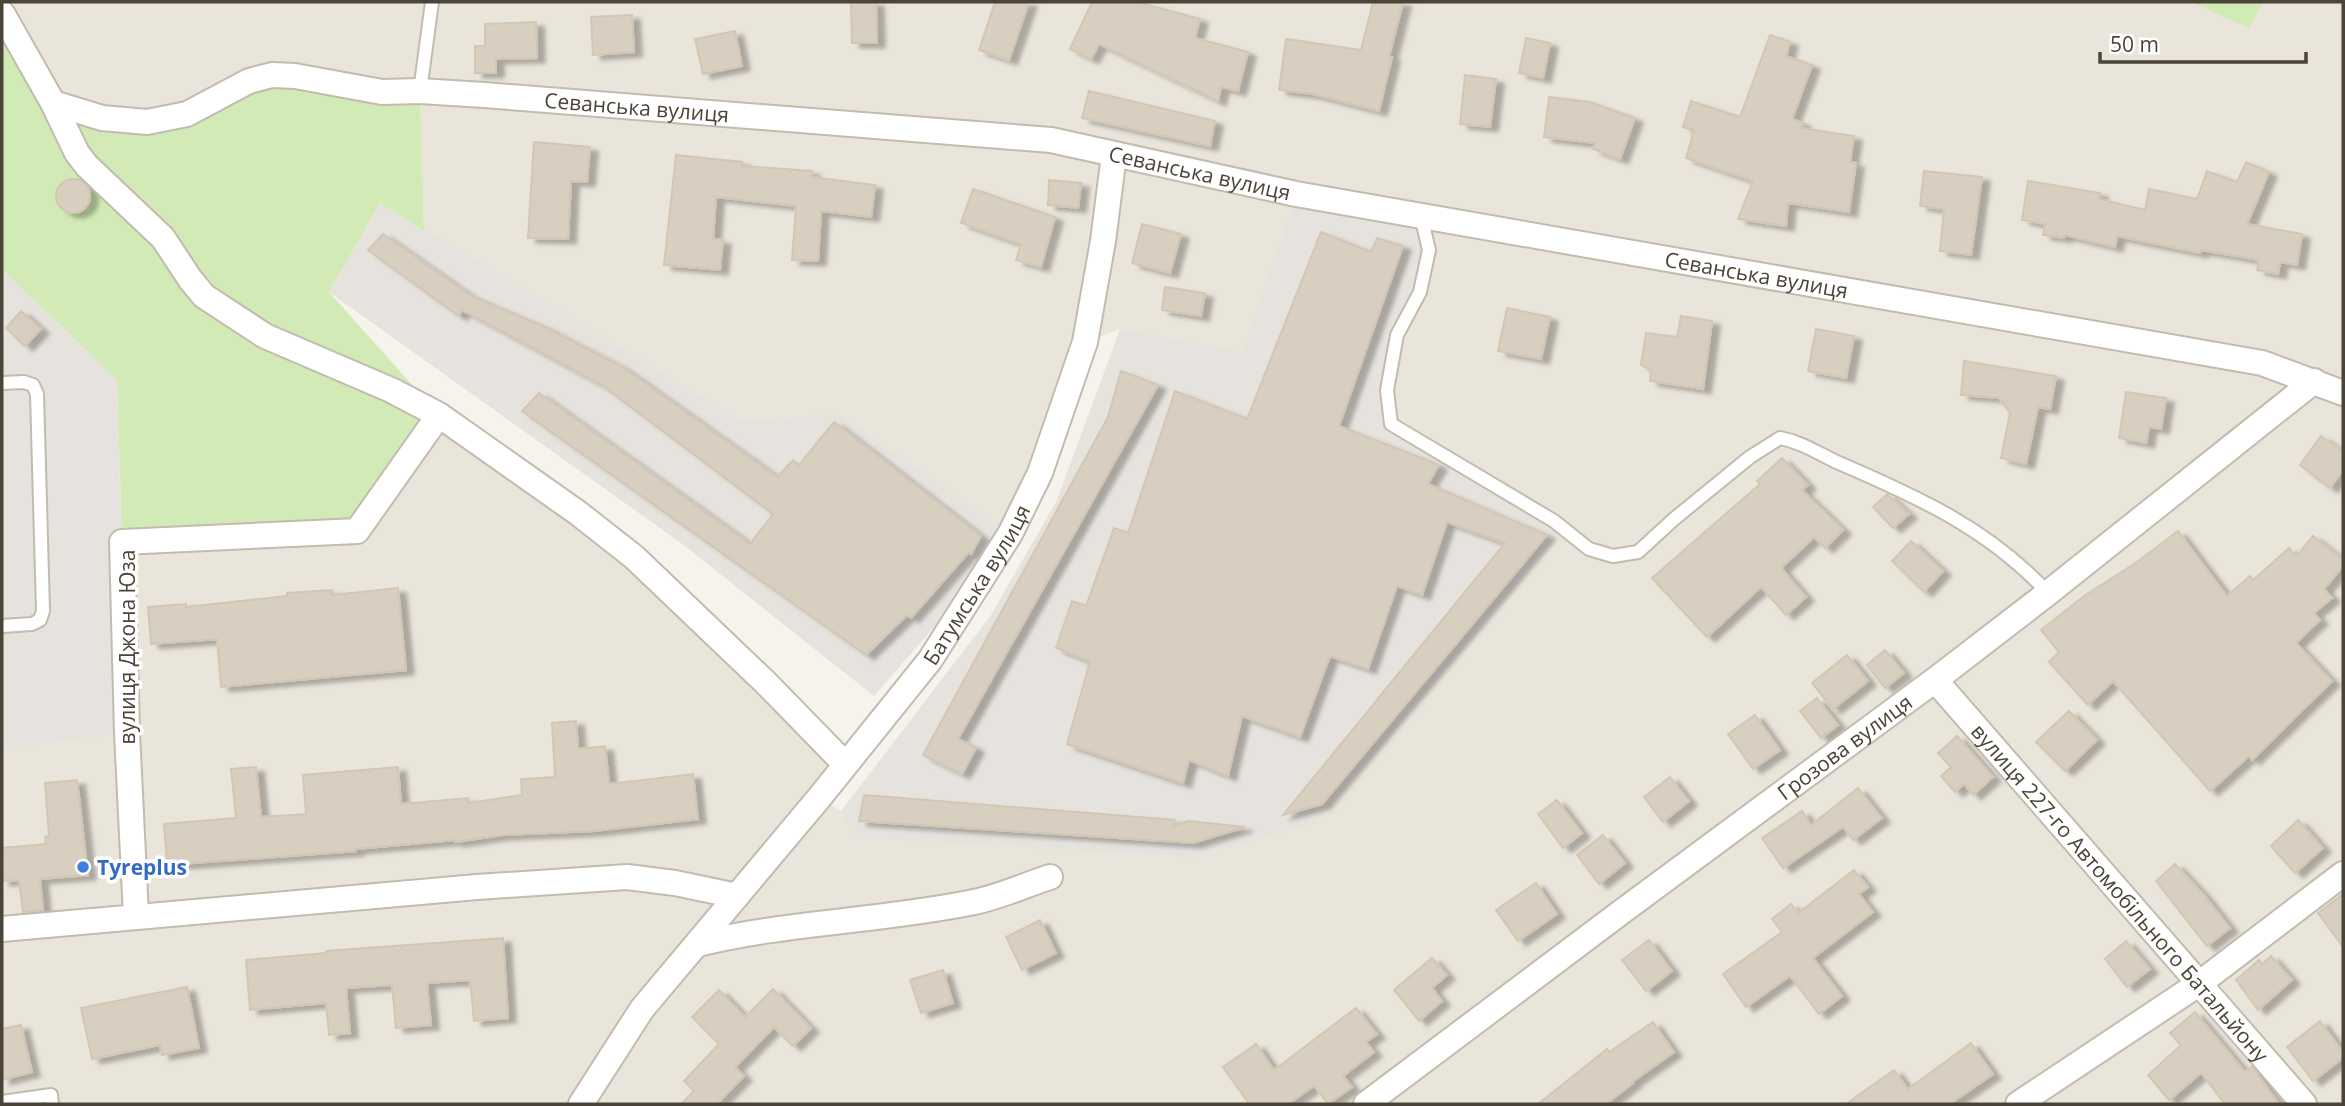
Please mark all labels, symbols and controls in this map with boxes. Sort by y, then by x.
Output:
scale bar [2100,21,2306,65]
text: 50 m [2110,30,2159,58]
street label: Севанська вулиця [543,86,730,128]
street label: Севанська вулиця [1106,139,1293,206]
street label: Севанська вулиця [1663,245,1850,304]
street label: Батумська вулиця [916,500,1036,670]
street label: вулиця Джона Юза [113,550,141,744]
street label: Грозова вулиця [1771,688,1918,806]
street label: вулиця 227-го Автомобільного Батальйону [1965,718,2275,1068]
place label: Tyreplus [97,853,187,881]
marker: Tyreplus [75,859,91,875]

